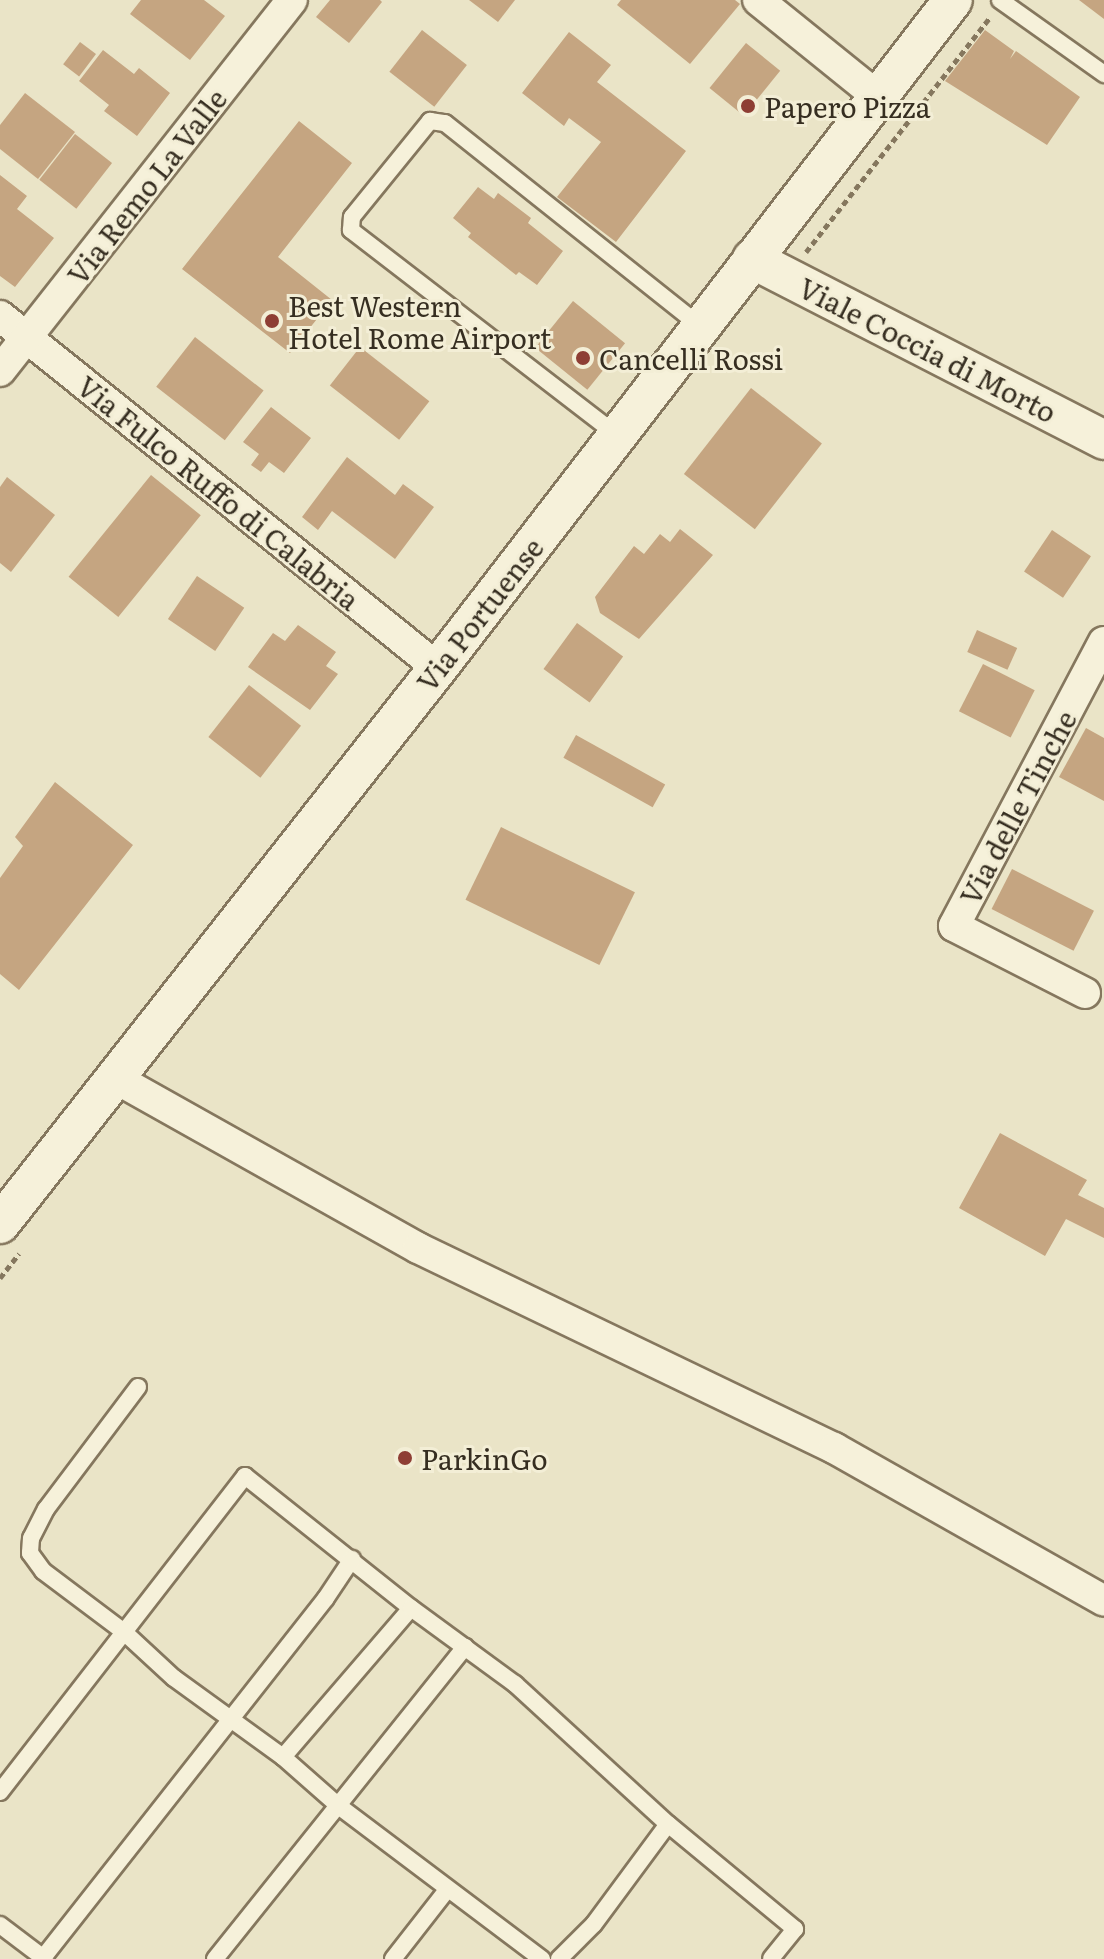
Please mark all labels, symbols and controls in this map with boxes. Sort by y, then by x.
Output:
street label: Via Remo La Valle [59,82,233,290]
place label: Papero Pizza [764,89,931,123]
marker: Papero Pizza [739,97,757,115]
street label: Viale Coccia di Morto [794,270,1062,428]
place label: Best Western Hotel Rome Airport [288,288,551,354]
marker: Best Western Hotel Rome Airport [263,312,281,330]
place label: Cancelli Rossi [599,341,783,375]
marker: Cancelli Rossi [574,349,592,367]
street label: Via Fulco Ruffo di Calabria [71,368,367,616]
street label: Via Portuense [409,531,549,697]
street label: Via delle Tinche [952,704,1082,910]
place label: ParkinGo [421,1441,548,1475]
marker: ParkinGo [396,1449,414,1467]

